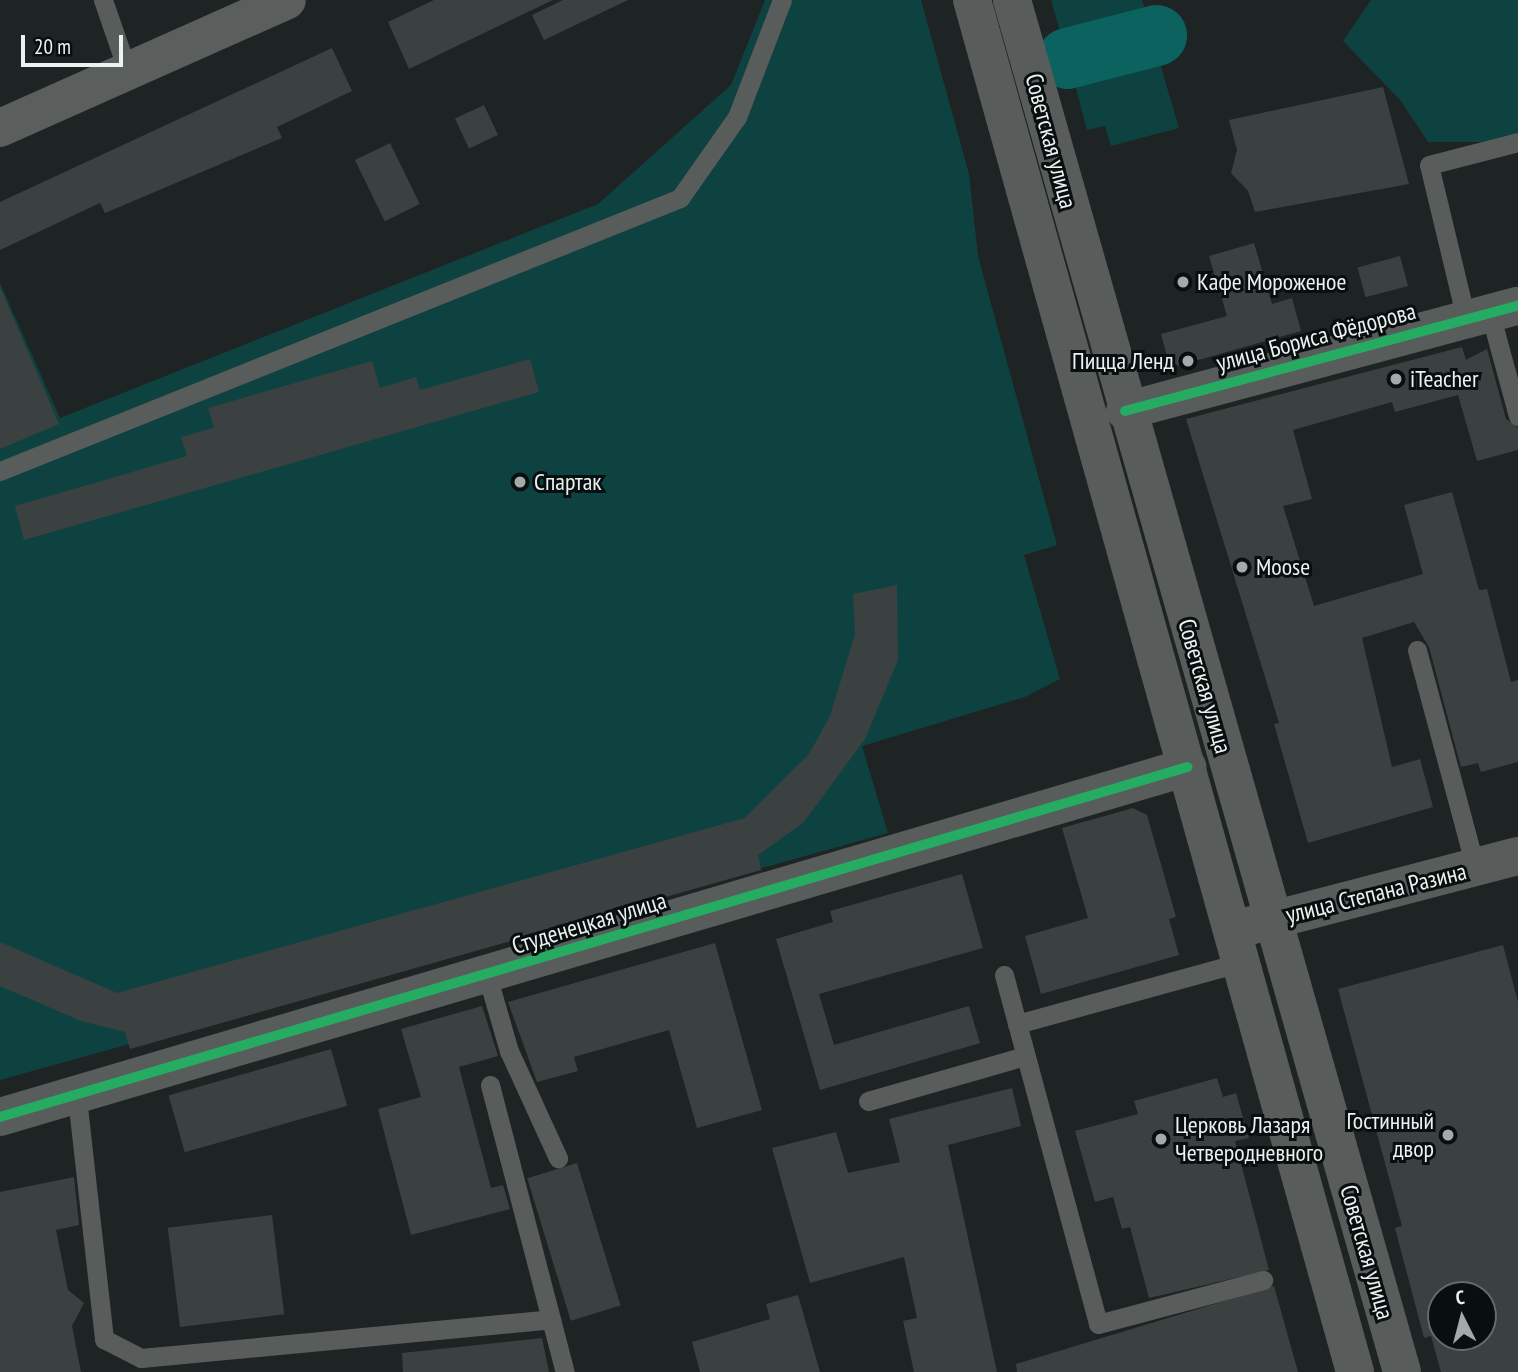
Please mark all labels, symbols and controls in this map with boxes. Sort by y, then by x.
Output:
scale bar [24,21,126,65]
text: 20 m [34,33,71,60]
street label: Советская улица [1019,70,1083,212]
place label: Кафе Мороженое [1197,268,1346,296]
marker: Кафе Мороженое [1175,274,1191,290]
street label: улица Бориса Фёдорова [1213,297,1419,377]
place label: Пицца Ленд [1072,347,1174,375]
marker: Пицца Ленд [1180,353,1196,369]
place label: iTeacher [1410,365,1479,393]
marker: iTeacher [1388,371,1404,387]
place label: Спартак [534,468,602,496]
marker: Спартак [512,474,528,490]
place label: Moose [1256,553,1310,581]
marker: Moose [1234,559,1250,575]
street label: Советская улица [1172,615,1238,757]
street label: улица Степана Разина [1283,857,1469,929]
street label: Студенецкая улица [508,886,670,960]
place label: Гостинный двор [1346,1107,1434,1163]
place label: Церковь Лазаря Четверодневного [1175,1111,1323,1167]
marker: Гостинный двор [1440,1127,1456,1143]
marker: Церковь Лазаря Четверодневного [1153,1131,1169,1147]
street label: Советская улица [1334,1181,1400,1323]
north arrow [1427,1281,1497,1351]
text: С [1454,1285,1466,1309]

